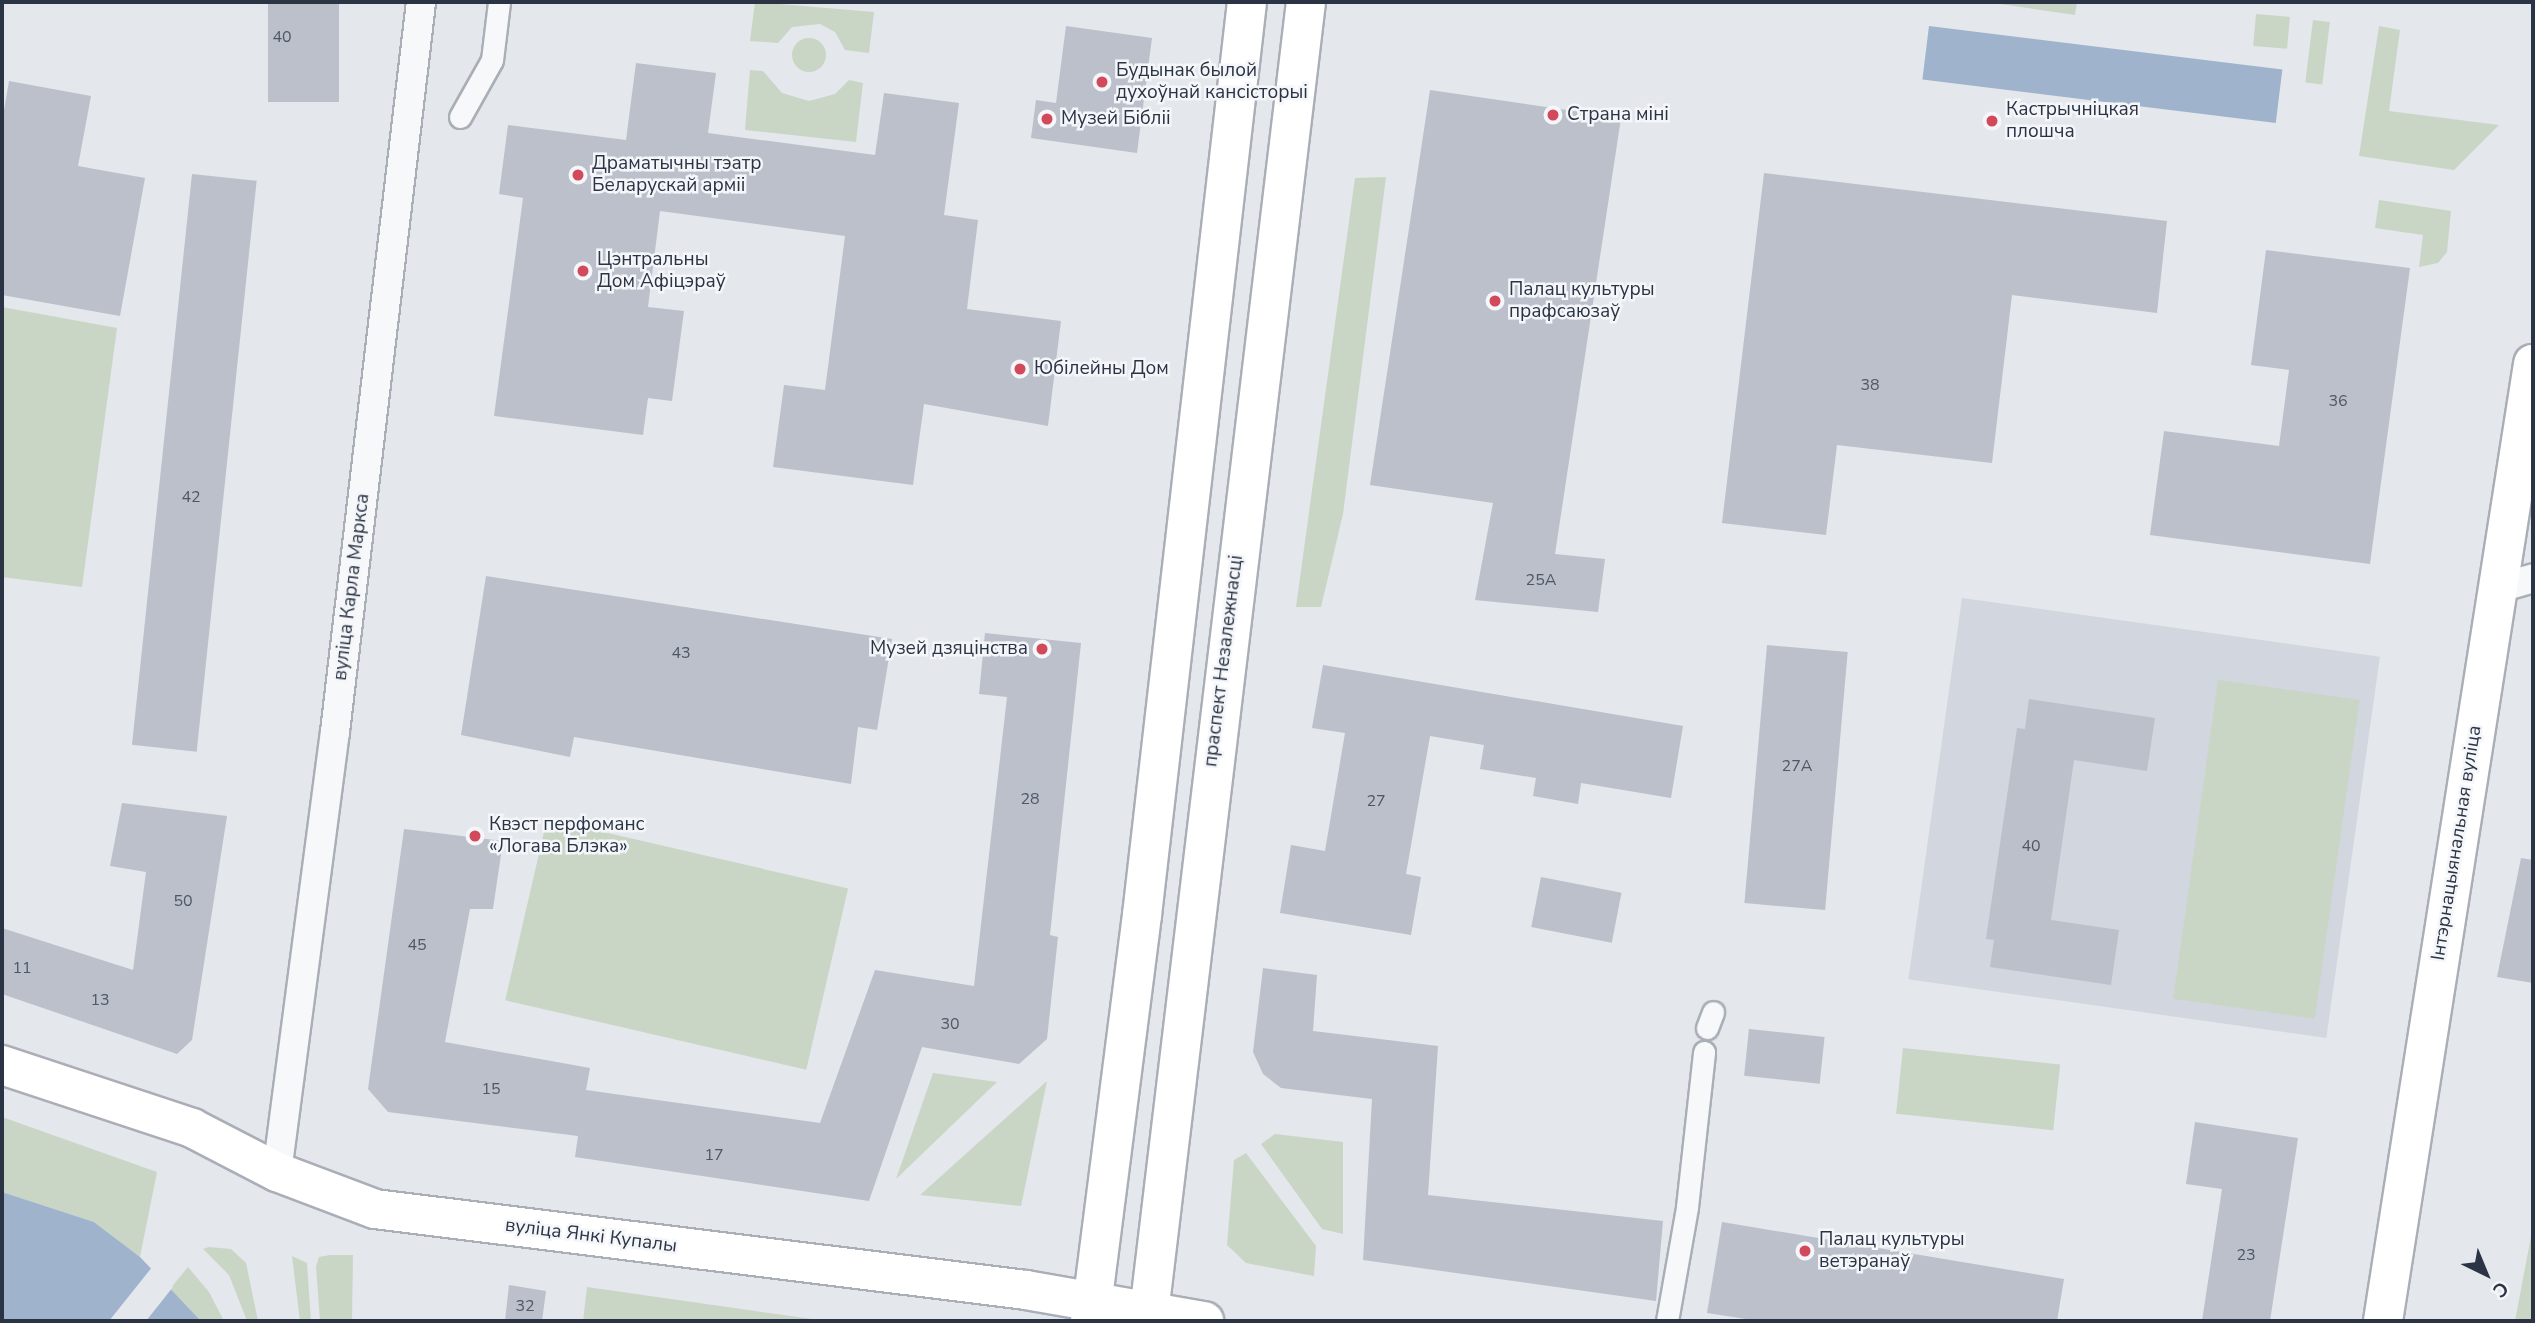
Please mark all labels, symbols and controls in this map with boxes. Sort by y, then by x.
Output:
house number: 40 [272,27,292,47]
place label: Будынак былой духоўнай кансісторыі [1116,60,1308,104]
marker: Будынак былой духоўнай кансісторыі [1094,74,1110,90]
place label: Кастрычніцкая плошча [2006,99,2139,143]
place label: Страна міні [1567,104,1669,126]
marker: Страна міні [1545,107,1561,123]
place label: Музей Бібліі [1061,108,1171,130]
marker: Музей Бібліі [1039,111,1055,127]
marker: Кастрычніцкая плошча [1984,113,2000,129]
place label: Драматычны тэатр Беларускай арміі [592,153,761,197]
marker: Драматычны тэатр Беларускай арміі [570,167,586,183]
place label: Цэнтральны Дом Афіцэраў [597,249,726,293]
marker: Цэнтральны Дом Афіцэраў [575,263,591,279]
place label: Палац культуры прафсаюзаў [1509,279,1655,323]
marker: Палац культуры прафсаюзаў [1487,293,1503,309]
place label: Юбілейны Дом [1034,358,1169,380]
marker: Юбілейны Дом [1012,361,1028,377]
house number: 38 [1860,375,1880,395]
house number: 36 [2328,391,2348,411]
house number: 42 [181,487,201,507]
street label: вуліца Карла Маркса [329,492,375,682]
street label: праспект Незалежнасці [1200,554,1248,768]
house number: 25А [1526,570,1556,590]
place label: Музей дзяцінства [870,638,1028,660]
marker: Музей дзяцінства [1034,641,1050,657]
house number: 43 [671,643,691,663]
street label: Інтэрнацыянальная вуліца [2427,724,2487,962]
house number: 27А [1782,756,1812,776]
house number: 28 [1020,789,1040,809]
house number: 27 [1366,791,1386,811]
place label: Квэст перфоманс «Логава Блэка» [489,814,645,858]
marker: Квэст перфоманс «Логава Блэка» [467,828,483,844]
house number: 40 [2021,836,2041,856]
house number: 50 [173,891,193,911]
house number: 45 [407,935,427,955]
house number: 11 [12,958,32,978]
house number: 13 [90,990,110,1010]
house number: 30 [940,1014,960,1034]
house number: 15 [481,1079,501,1099]
house number: 17 [704,1145,724,1165]
street label: вуліца Янкі Купалы [504,1214,678,1258]
place label: Палац культуры ветэранаў [1819,1229,1965,1273]
north arrow [2451,1239,2521,1309]
marker: Палац культуры ветэранаў [1797,1243,1813,1259]
house number: 23 [2236,1245,2256,1265]
text: С [2487,1275,2514,1303]
house number: 32 [515,1296,535,1316]

